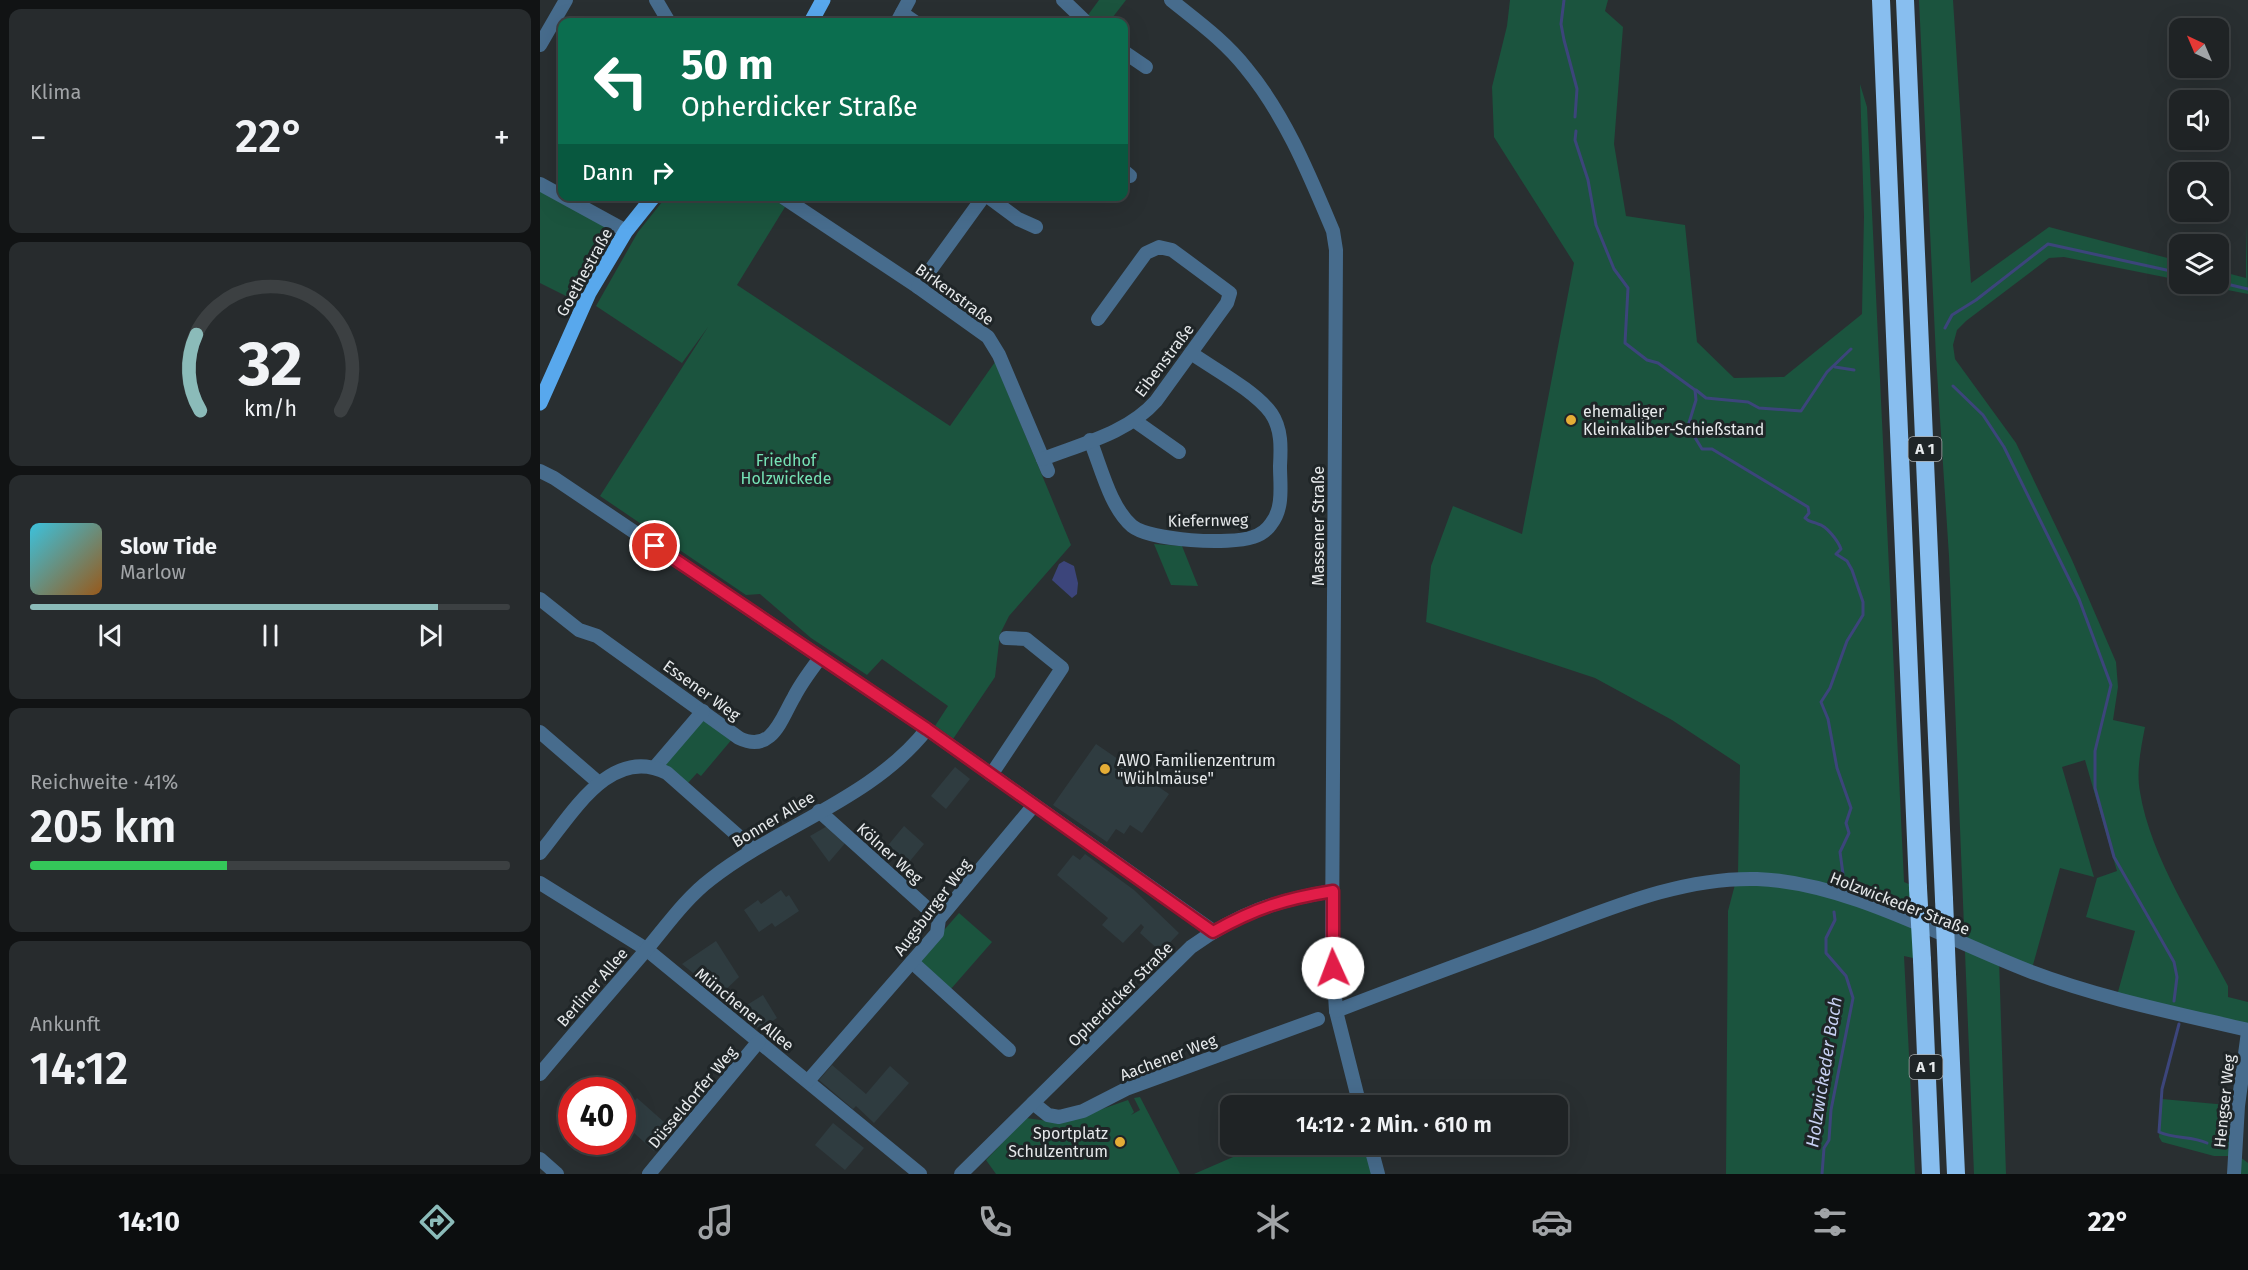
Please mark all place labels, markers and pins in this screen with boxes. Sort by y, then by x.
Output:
place label: ehemaliger Kleinkaliber-Schießstand [1583,402,1764,439]
marker: ehemaliger Kleinkaliber-Schießstand [1564,413,1578,427]
pin [629,520,680,571]
place label: AWO Familienzentrum "Wühlmäuse" [1117,751,1276,788]
marker: AWO Familienzentrum "Wühlmäuse" [1098,762,1112,776]
place label: Sportplatz Schulzentrum [1008,1124,1108,1161]
marker: Sportplatz Schulzentrum [1113,1135,1127,1149]

